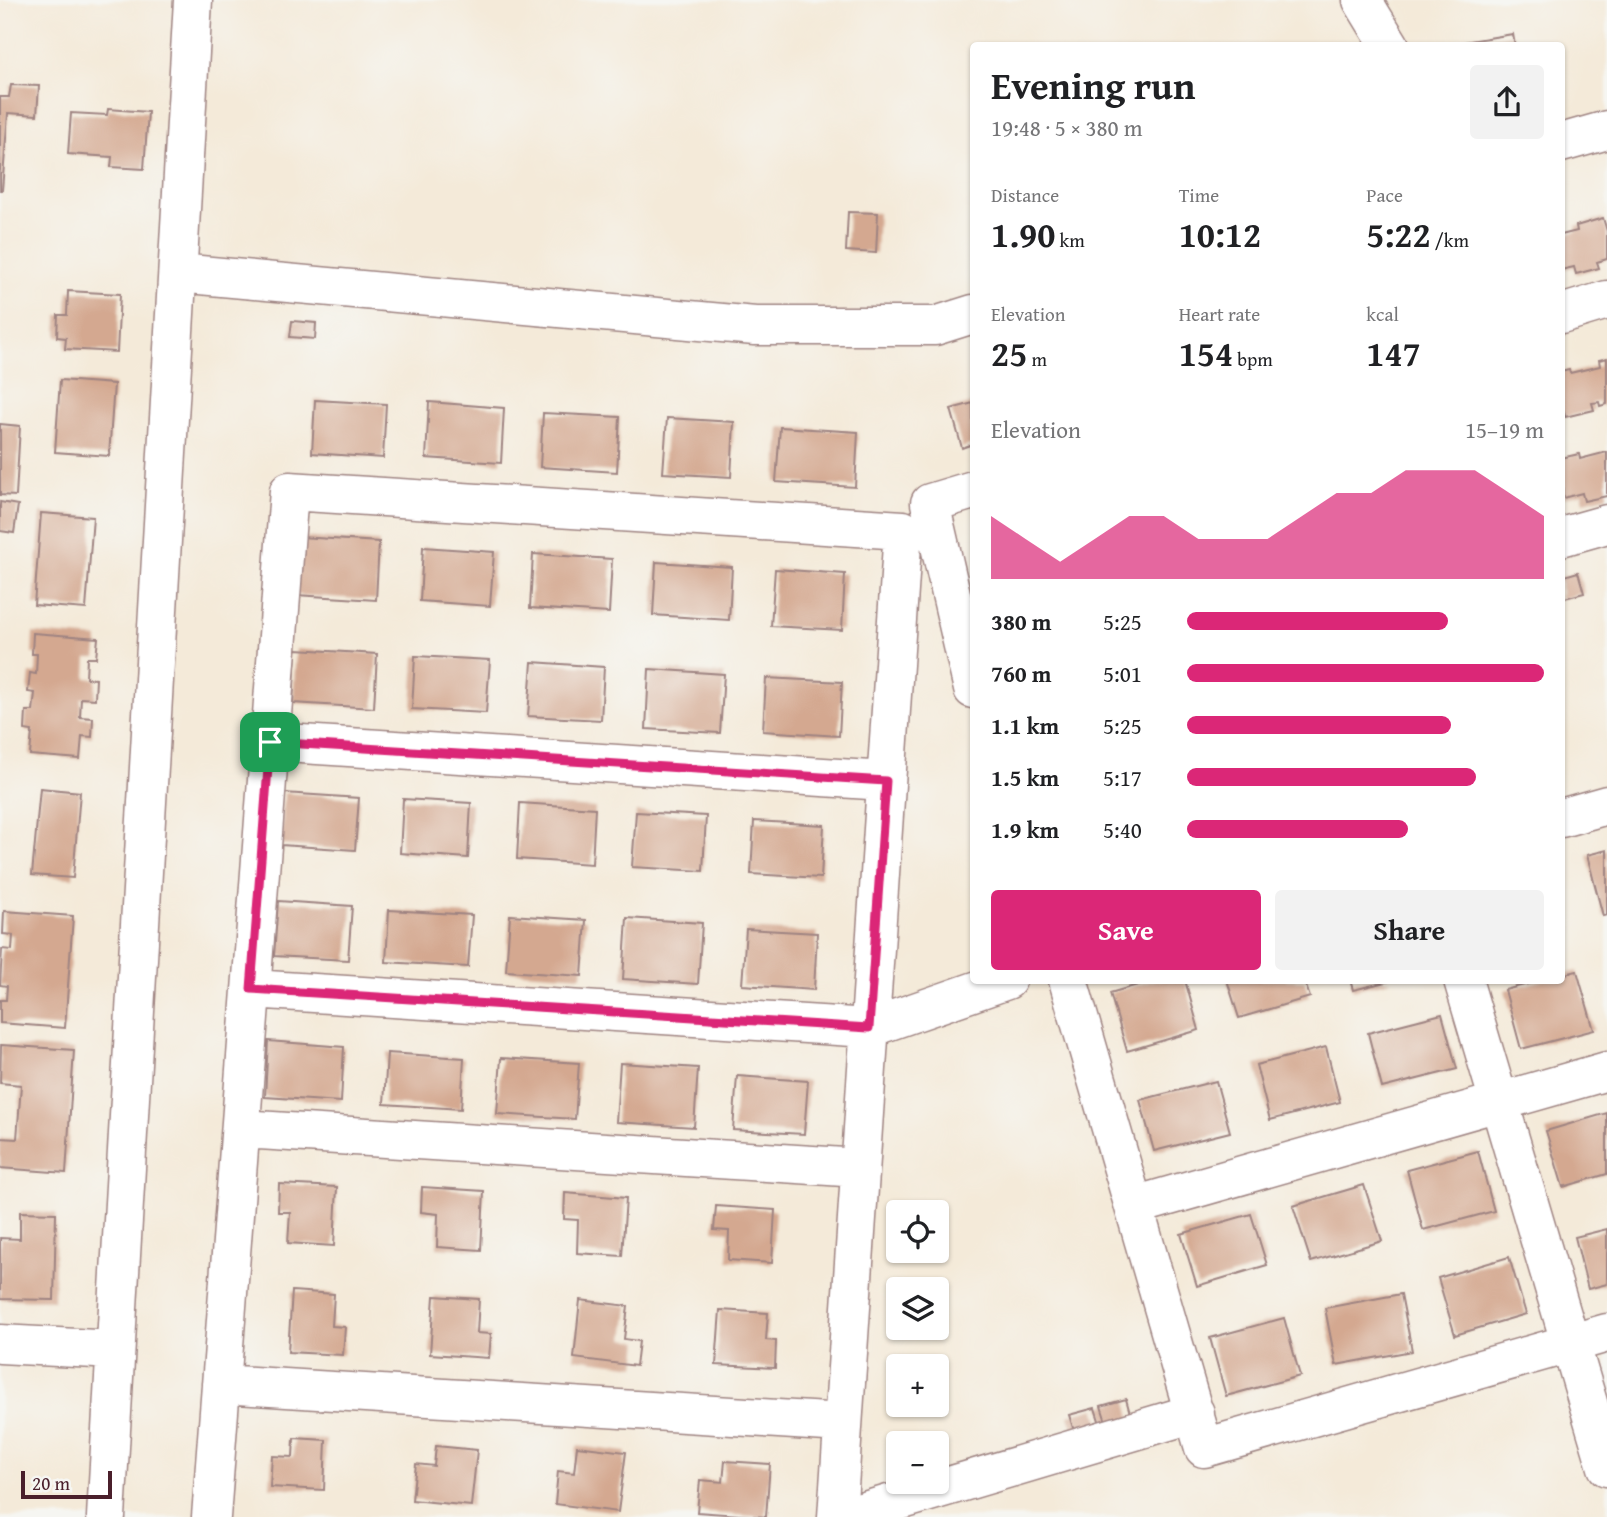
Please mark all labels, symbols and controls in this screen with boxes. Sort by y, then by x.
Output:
text: Evening run [991,57,1195,113]
button: share [1470,65,1544,139]
text: 19:48 · 5 × 380 m [991,111,1143,144]
text: Distance [991,181,1059,209]
text: Time [1179,181,1219,209]
text: Pace [1366,181,1403,209]
text: 1.90 [991,209,1055,260]
text: 10:12 [1179,209,1261,260]
text: 5:22 [1366,209,1431,260]
text: km [1055,226,1085,254]
text: /km [1431,226,1469,254]
text: Elevation [991,300,1065,328]
text: Heart rate [1179,300,1260,328]
text: kcal [1366,300,1399,328]
text: 25 [991,328,1027,379]
text: 154 [1179,328,1233,379]
text: 147 [1366,328,1421,379]
text: m [1027,345,1047,373]
text: bpm [1233,345,1273,373]
text: Elevation [991,413,1081,446]
text: 15–19 m [1465,413,1544,446]
text: 380 m [991,605,1052,638]
text: 5:25 [1103,605,1142,638]
text: 760 m [991,657,1052,690]
text: 5:01 [1103,657,1142,690]
text: 1.1 km [991,709,1059,742]
text: 5:25 [1103,709,1142,742]
pin [240,712,300,772]
icon: arrive [251,723,289,761]
text: 1.5 km [991,761,1059,794]
text: 5:17 [1103,761,1142,794]
text: 1.9 km [991,813,1059,846]
text: 5:40 [1103,813,1142,846]
button: Save [991,890,1261,970]
button: Share [1275,890,1544,970]
map controls [886,1200,949,1494]
button: locate [886,1200,949,1263]
button: layers [886,1277,949,1340]
button: + [886,1354,949,1417]
button: − [886,1431,949,1494]
scale bar [21,1468,112,1500]
text: 20 m [32,1469,70,1497]

